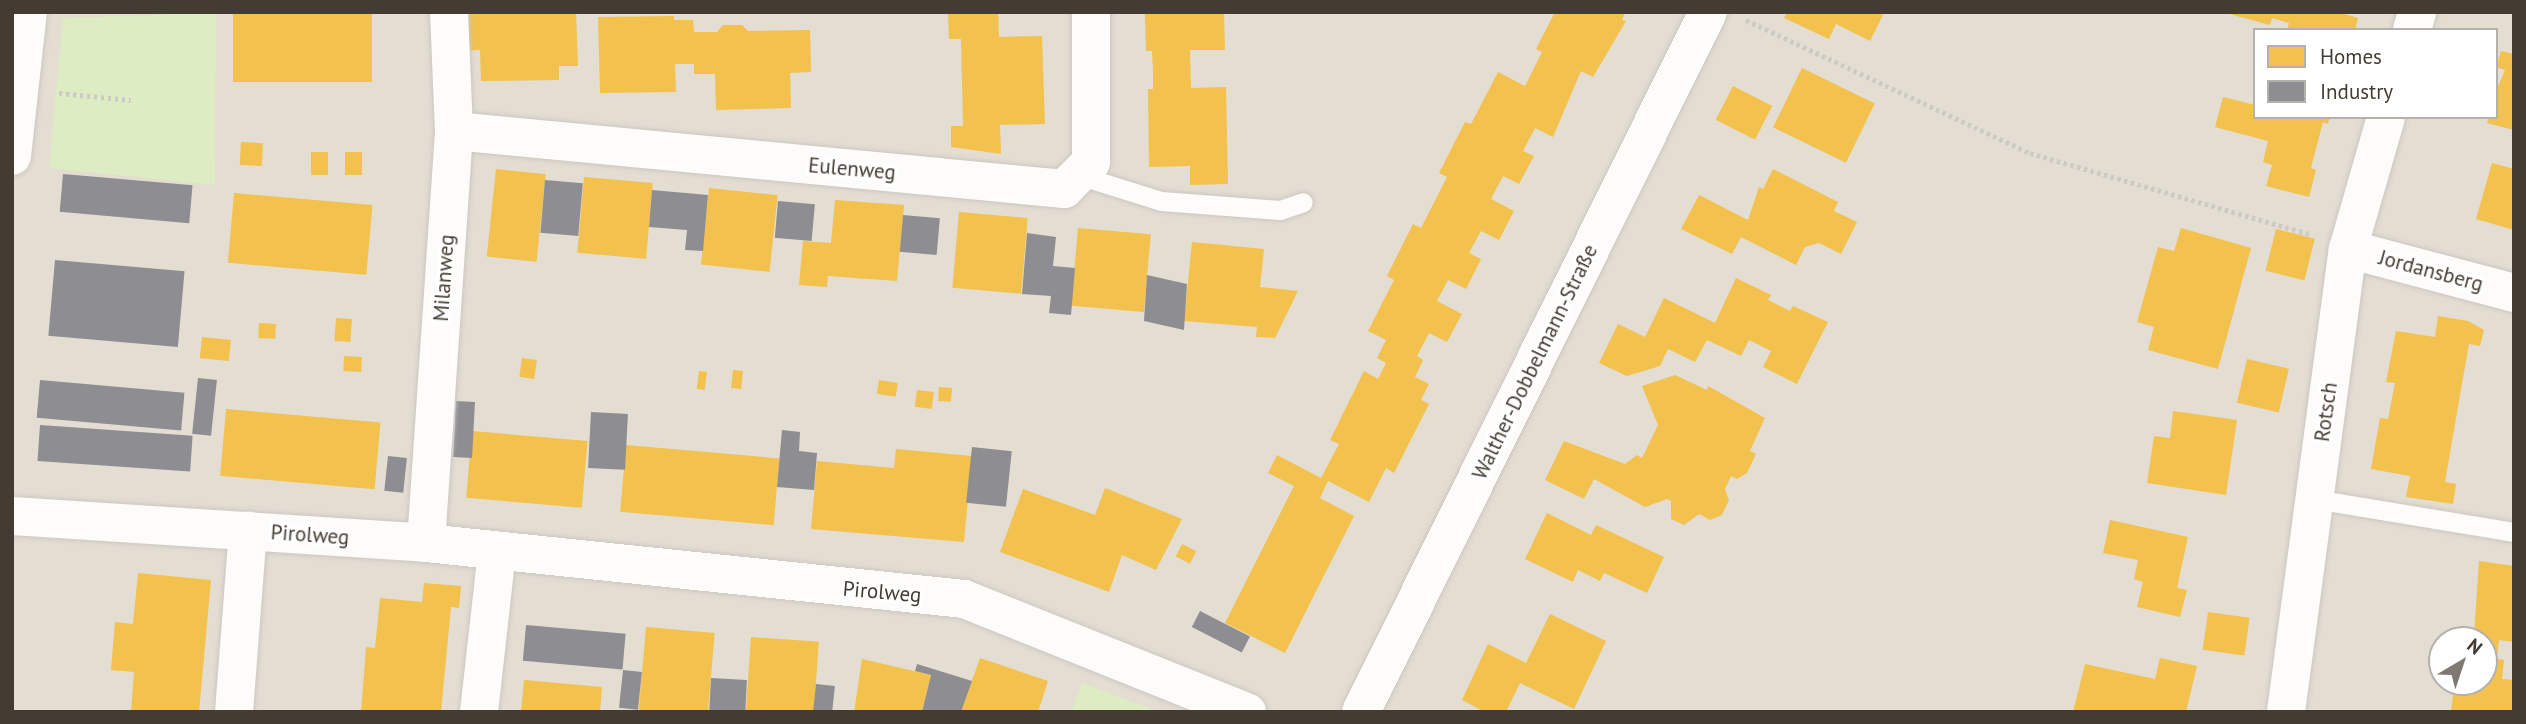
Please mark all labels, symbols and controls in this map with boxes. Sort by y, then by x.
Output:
legend [2253,28,2498,119]
text: Homes [2320,43,2382,70]
text: Industry [2320,78,2393,105]
street label: Eulenweg [807,153,897,185]
street label: Milanweg [428,234,460,322]
street label: Walther-Dobbelmann-Straße [1467,240,1603,484]
street label: Jordansberg [2376,245,2486,297]
street label: Rotsch [2309,381,2343,443]
street label: Pirolweg [270,520,350,550]
street label: Pirolweg [842,576,922,608]
north arrow [2428,626,2498,696]
text: N [2463,633,2487,659]

